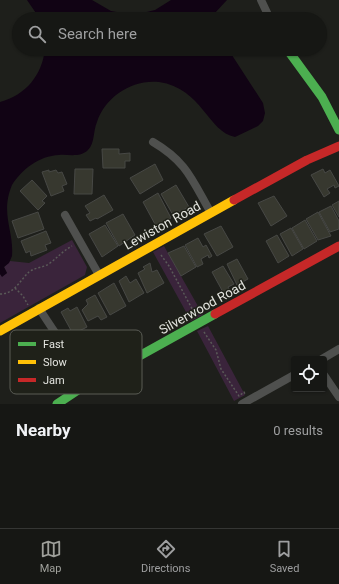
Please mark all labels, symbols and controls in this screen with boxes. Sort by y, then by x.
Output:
search box [12,12,327,56]
icon: search [26,23,48,45]
text: Search here [58,25,137,43]
street label: Lewiston Road [121,198,203,253]
street label: Silverwood Road [156,277,248,337]
legend [10,330,142,394]
text: Fast [43,338,65,351]
text: Slow [43,356,67,369]
map controls [291,356,327,392]
button: locate [291,356,327,392]
text: Jam [43,374,65,387]
text: Nearby [16,420,71,440]
text: 0 results [273,423,323,438]
tab: Map [40,538,62,575]
tab: Directions [141,538,190,575]
tab: Saved [270,538,299,575]

